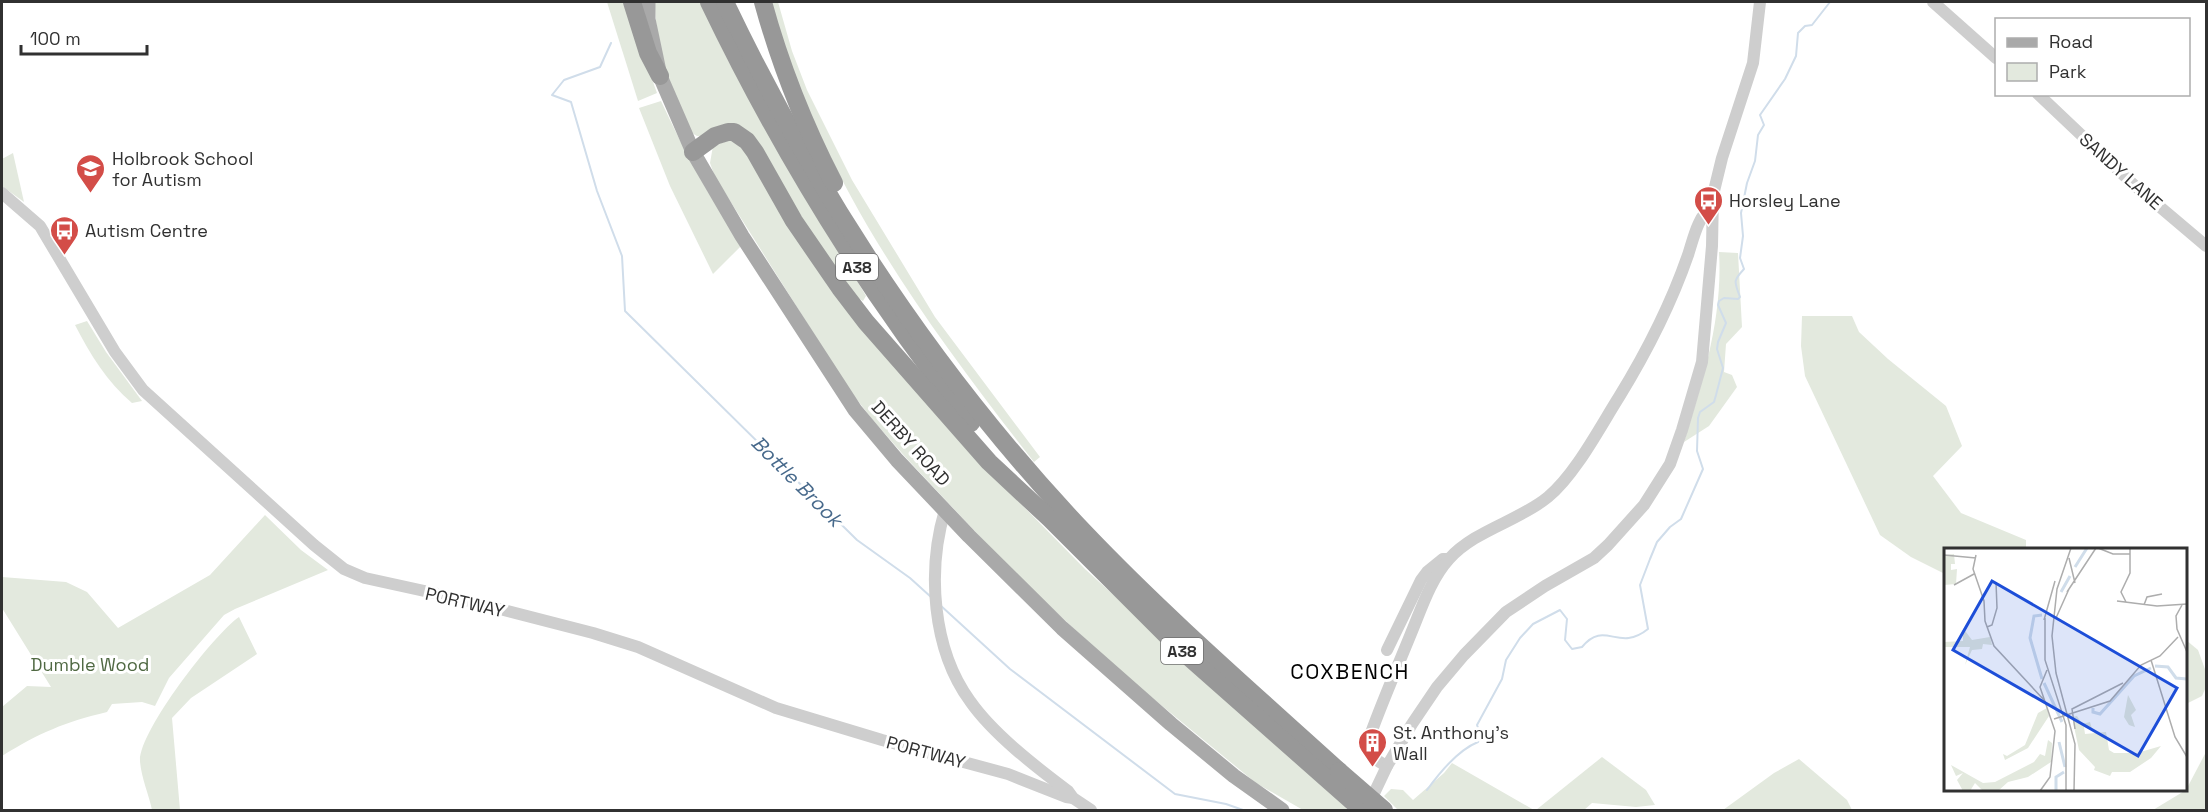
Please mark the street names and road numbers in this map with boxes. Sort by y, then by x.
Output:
street label: SANDY LANE [2075,128,2167,214]
road number: A38 [836,254,878,280]
street label: DERBY ROAD [867,396,955,490]
street label: PORTWAY [423,582,507,622]
road number: A38 [1161,638,1203,664]
street label: PORTWAY [884,730,968,774]

